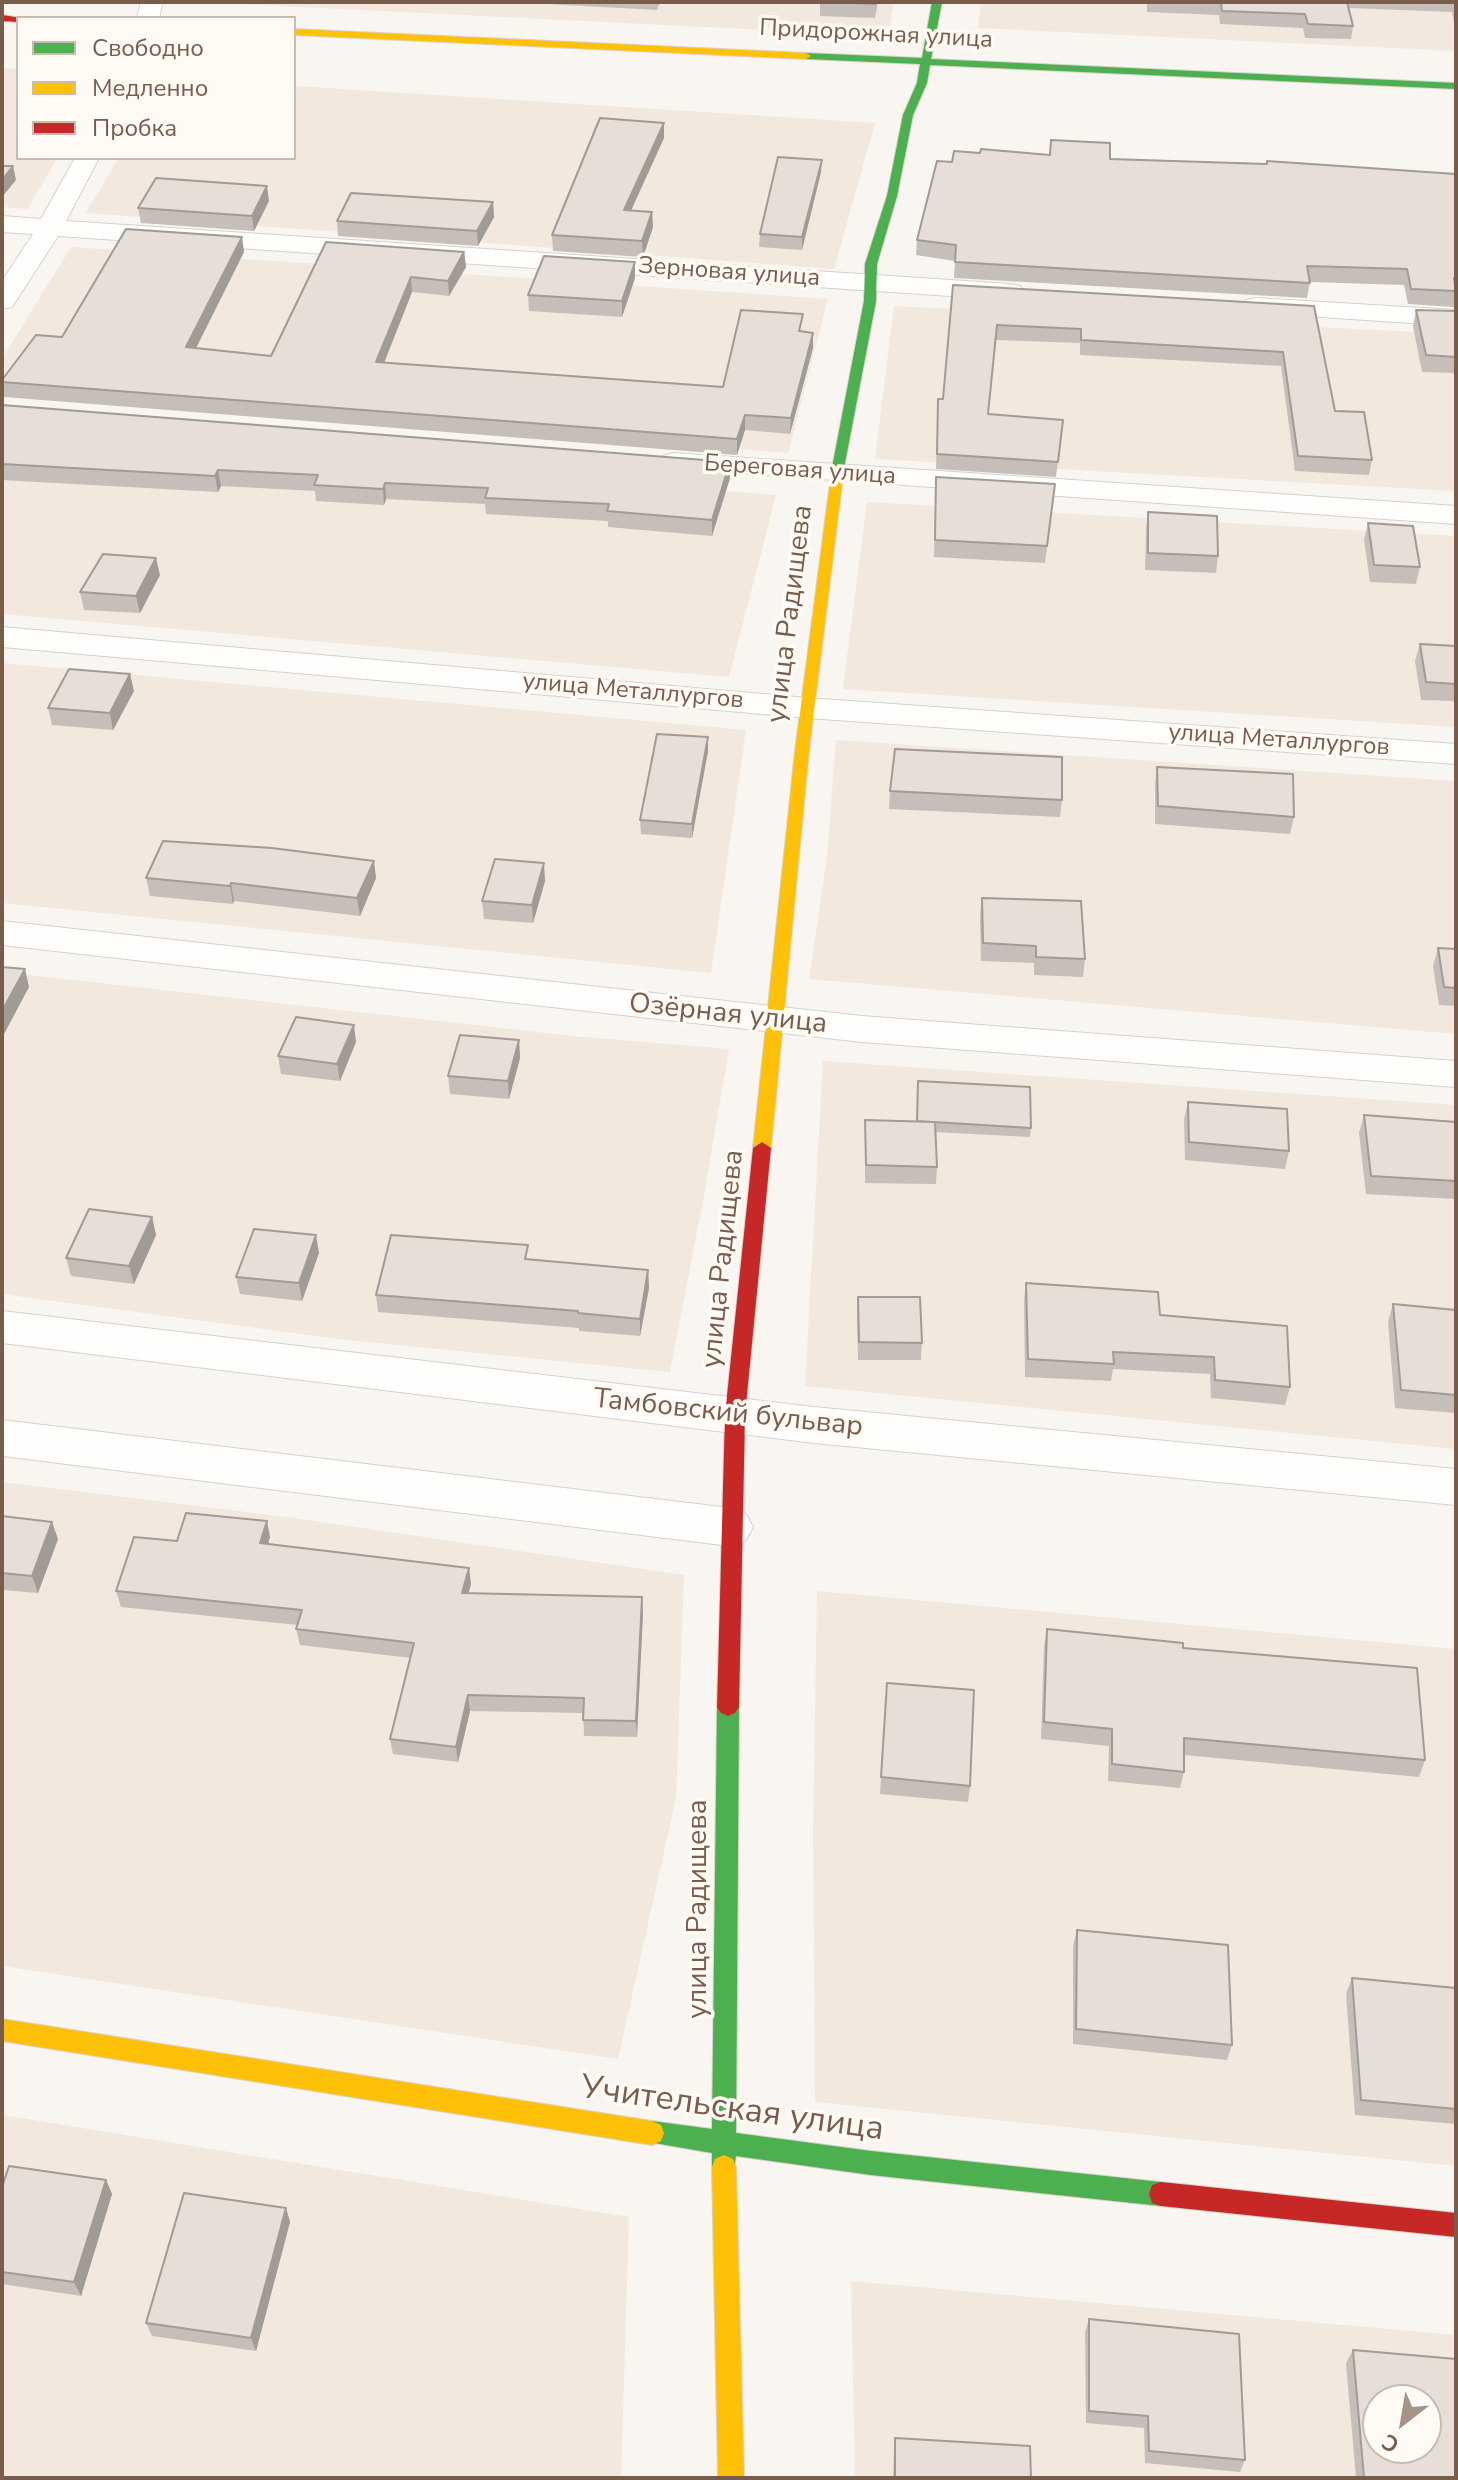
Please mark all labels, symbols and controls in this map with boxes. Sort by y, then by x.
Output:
street label: Придорожная улица [758,14,994,56]
legend [16,16,296,160]
text: Свободно [92,32,204,64]
text: Медленно [92,72,208,104]
text: Пробка [92,112,177,144]
street label: Зерновая улица [637,252,821,294]
street label: Береговая улица [703,450,897,492]
street label: улица Радищева [761,503,821,725]
street label: улица Металлургов [521,668,745,716]
street label: улица Металлургов [1167,719,1391,763]
street label: Озёрная улица [627,988,829,1042]
street label: улица Радищева [696,1148,752,1370]
street label: Тамбовский бульвар [592,1383,864,1445]
street label: улица Радищева [682,1799,716,2019]
street label: Учительская улица [578,2069,886,2151]
north arrow [1362,2384,1442,2464]
text: С [1377,2426,1405,2460]

